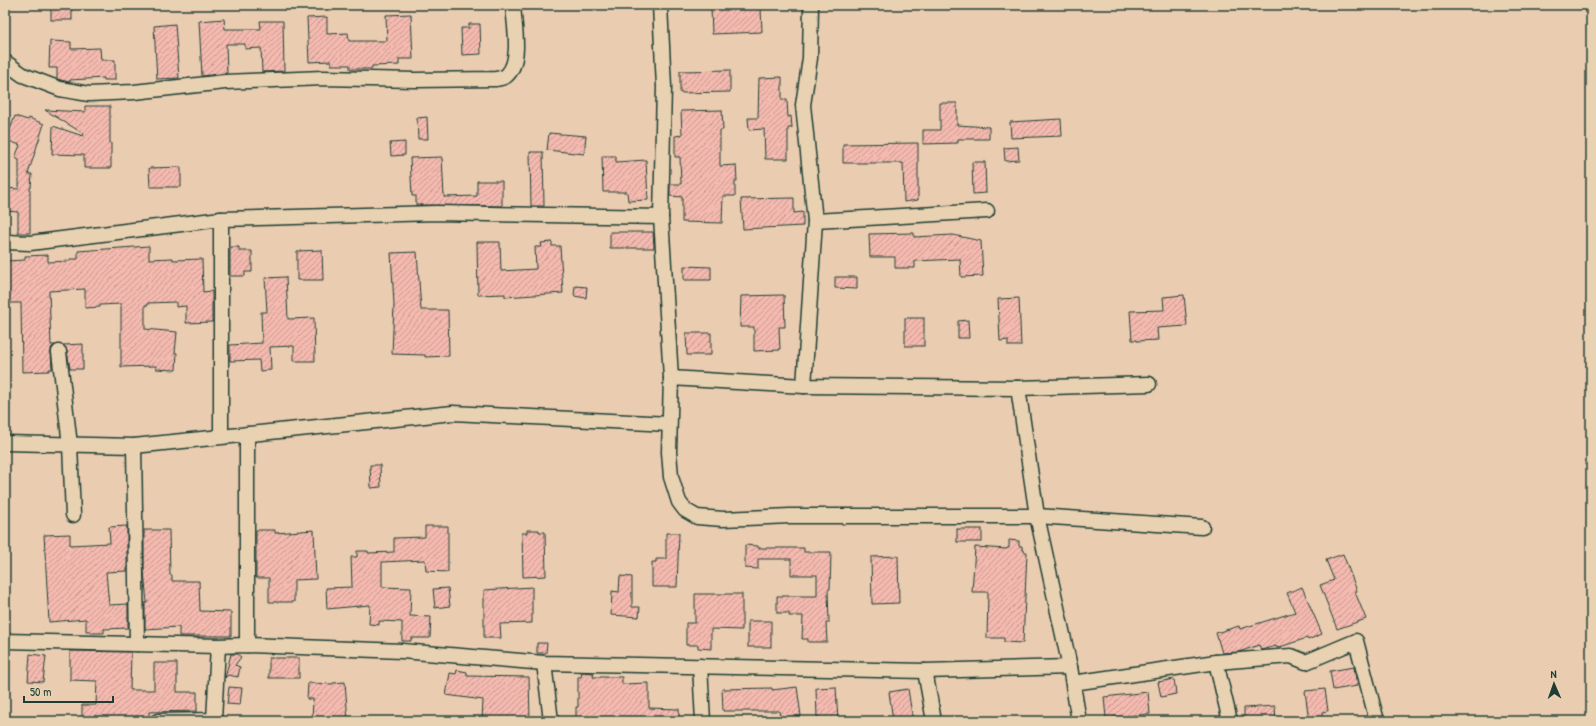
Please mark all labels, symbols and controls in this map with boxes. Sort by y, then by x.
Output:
north arrow [1534,664,1574,704]
text: N [1550,667,1557,681]
scale bar [24,678,113,704]
text: 50 m [30,683,51,700]

